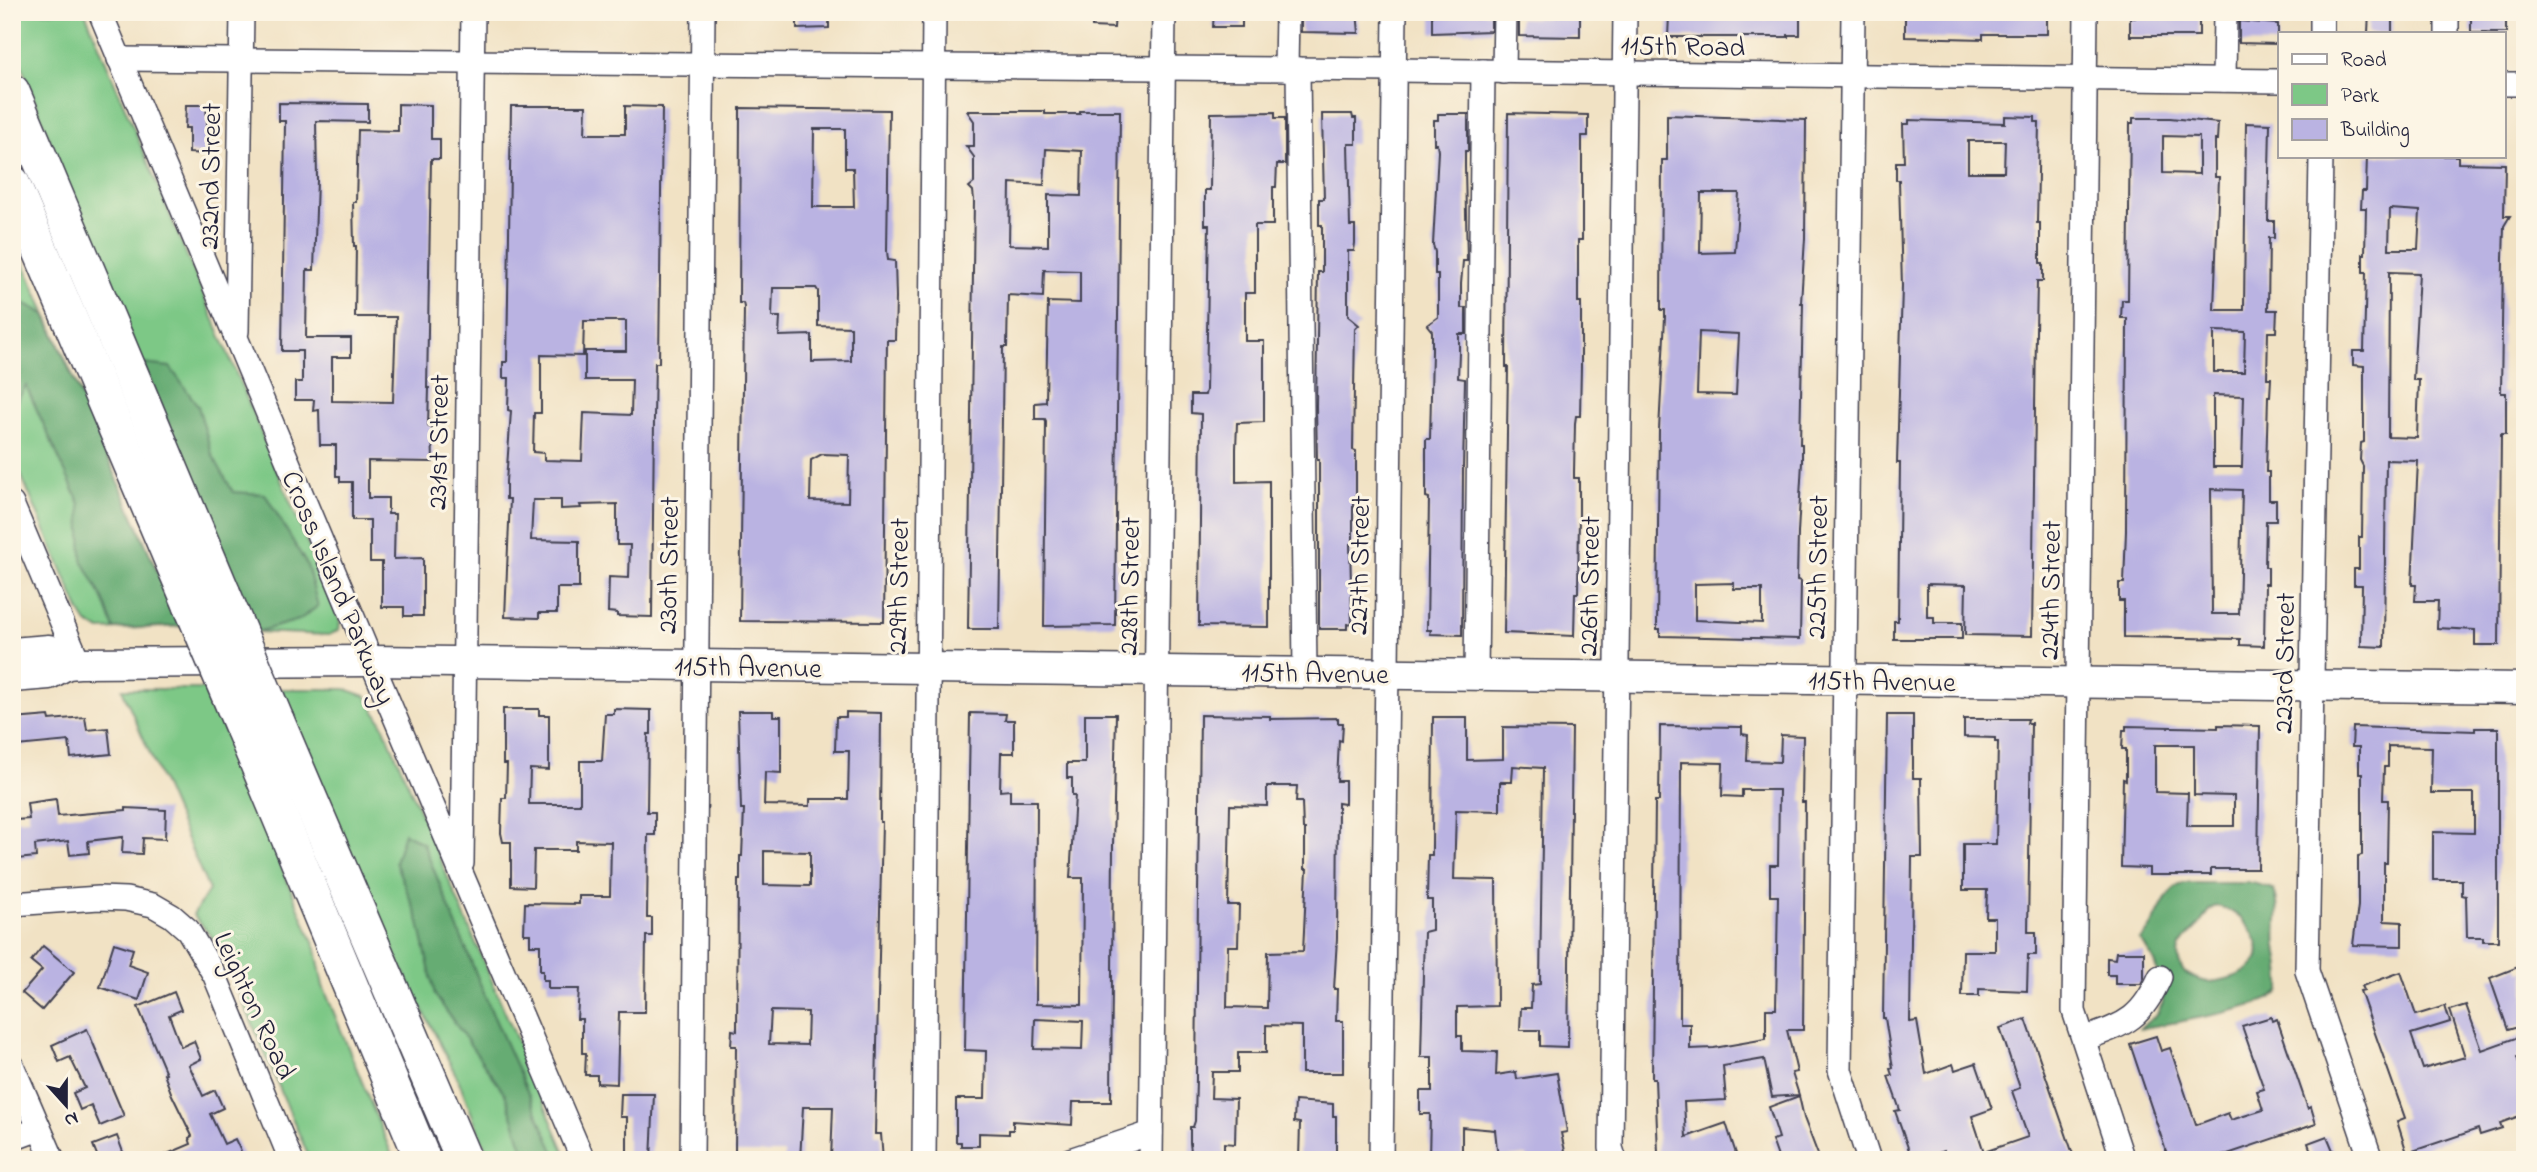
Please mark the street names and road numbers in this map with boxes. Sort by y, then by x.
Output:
street label: 115th Road [1620,27,1746,70]
street label: 232nd Street [191,102,234,250]
street label: 231st Street [419,374,462,510]
street label: Cross Island Parkway [269,465,405,712]
street label: 227th Street [1340,495,1383,635]
street label: 225th Street [1798,495,1841,639]
street label: 230th Street [649,496,692,634]
street label: 228th Street [1110,516,1153,656]
street label: 226th Street [1570,516,1613,657]
street label: 229th Street [879,517,922,655]
street label: 224th Street [2031,520,2074,660]
street label: 223rd Street [2265,592,2308,734]
street label: 115th Avenue [674,648,822,691]
street label: 115th Avenue [1241,654,1389,697]
street label: 115th Avenue [1808,662,1956,705]
street label: Leighton Road [201,926,305,1087]

